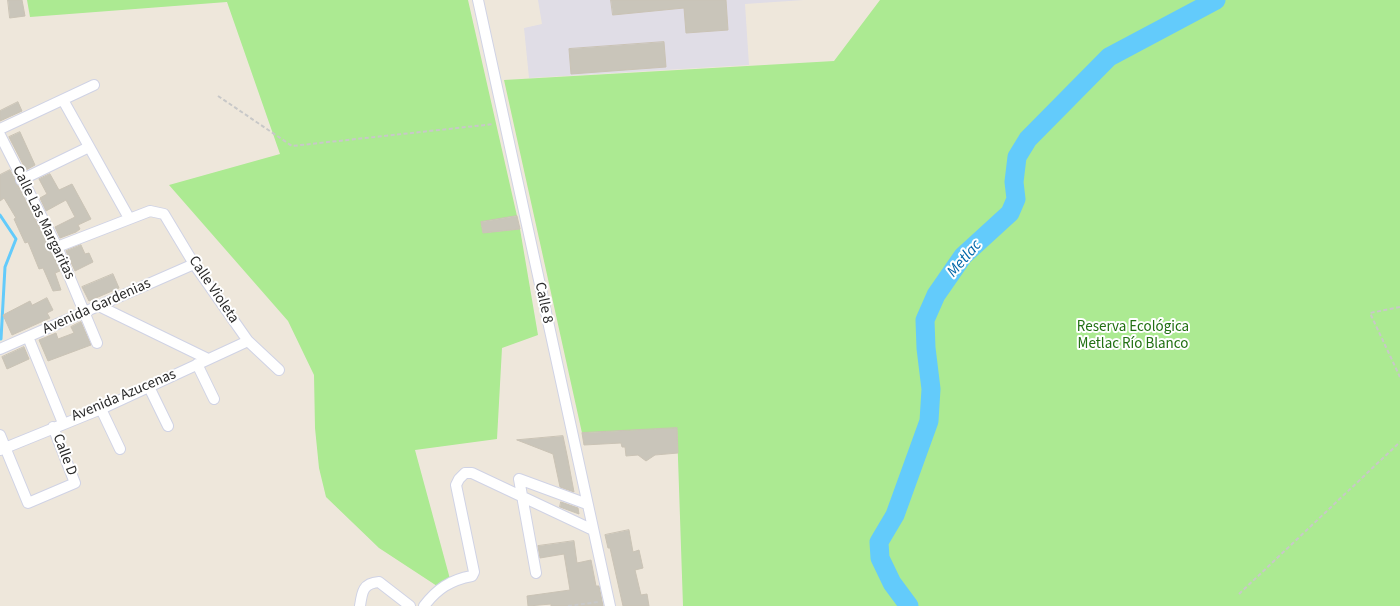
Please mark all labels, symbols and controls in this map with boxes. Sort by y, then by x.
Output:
street label: Calle Las Margaritas [8,163,78,283]
water label: Metlac [944,236,986,282]
street label: Calle Violeta [184,253,242,327]
street label: Avenida Gardenias [40,275,154,339]
street label: Calle 8 [530,281,556,325]
park label: Reserva Ecológica Metlac Río Blanco [1077,319,1189,354]
street label: Avenida Azucenas [69,366,179,426]
street label: Calle D [48,431,80,479]

